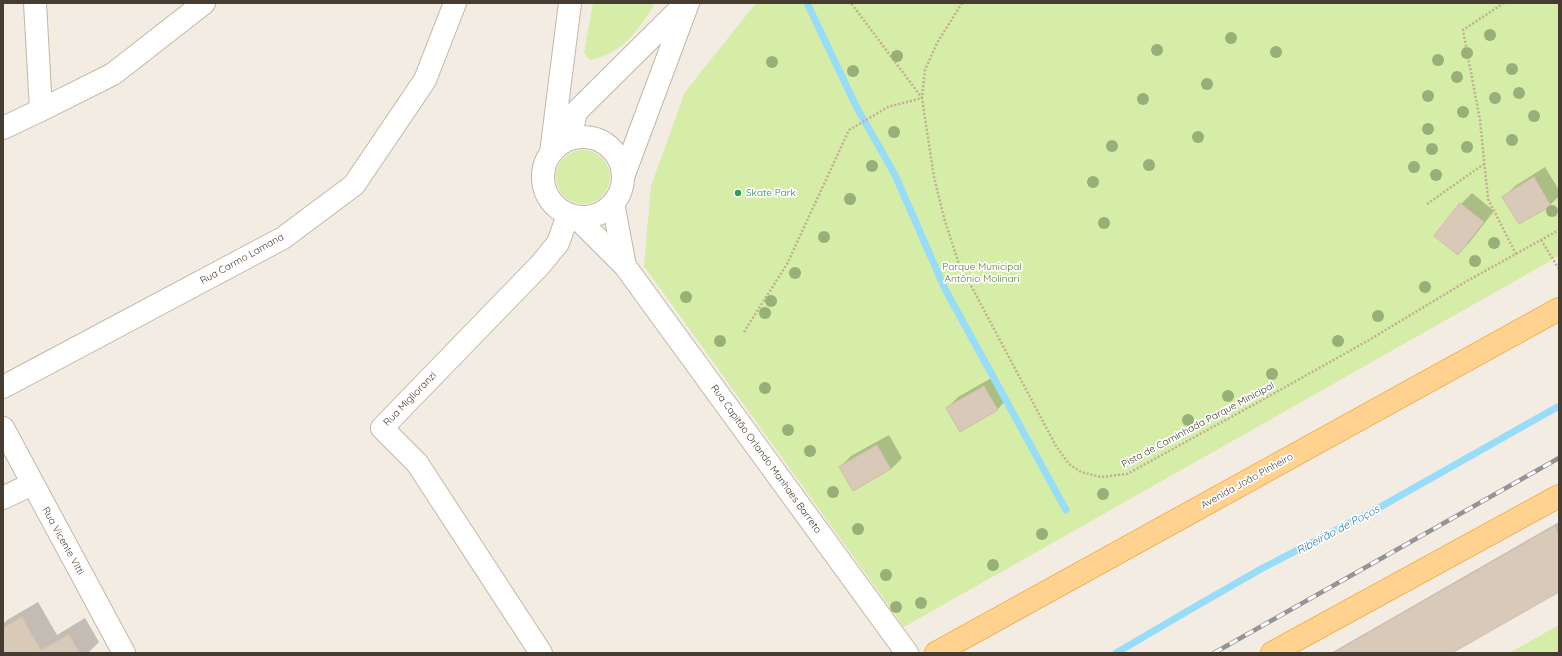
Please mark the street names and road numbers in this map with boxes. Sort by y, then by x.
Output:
street label: Rua Carmo Lamana [198,231,286,287]
street label: Rua Miglioranzi [381,369,439,429]
street label: Pista de Caminhada Parque Minicipal [1120,379,1276,471]
street label: Rua Capitão Orlando Manhaes Barreto [708,382,824,536]
street label: Avenida João Pinheiro [1199,451,1295,511]
street label: Rua Vicente Vitti [39,505,87,577]

